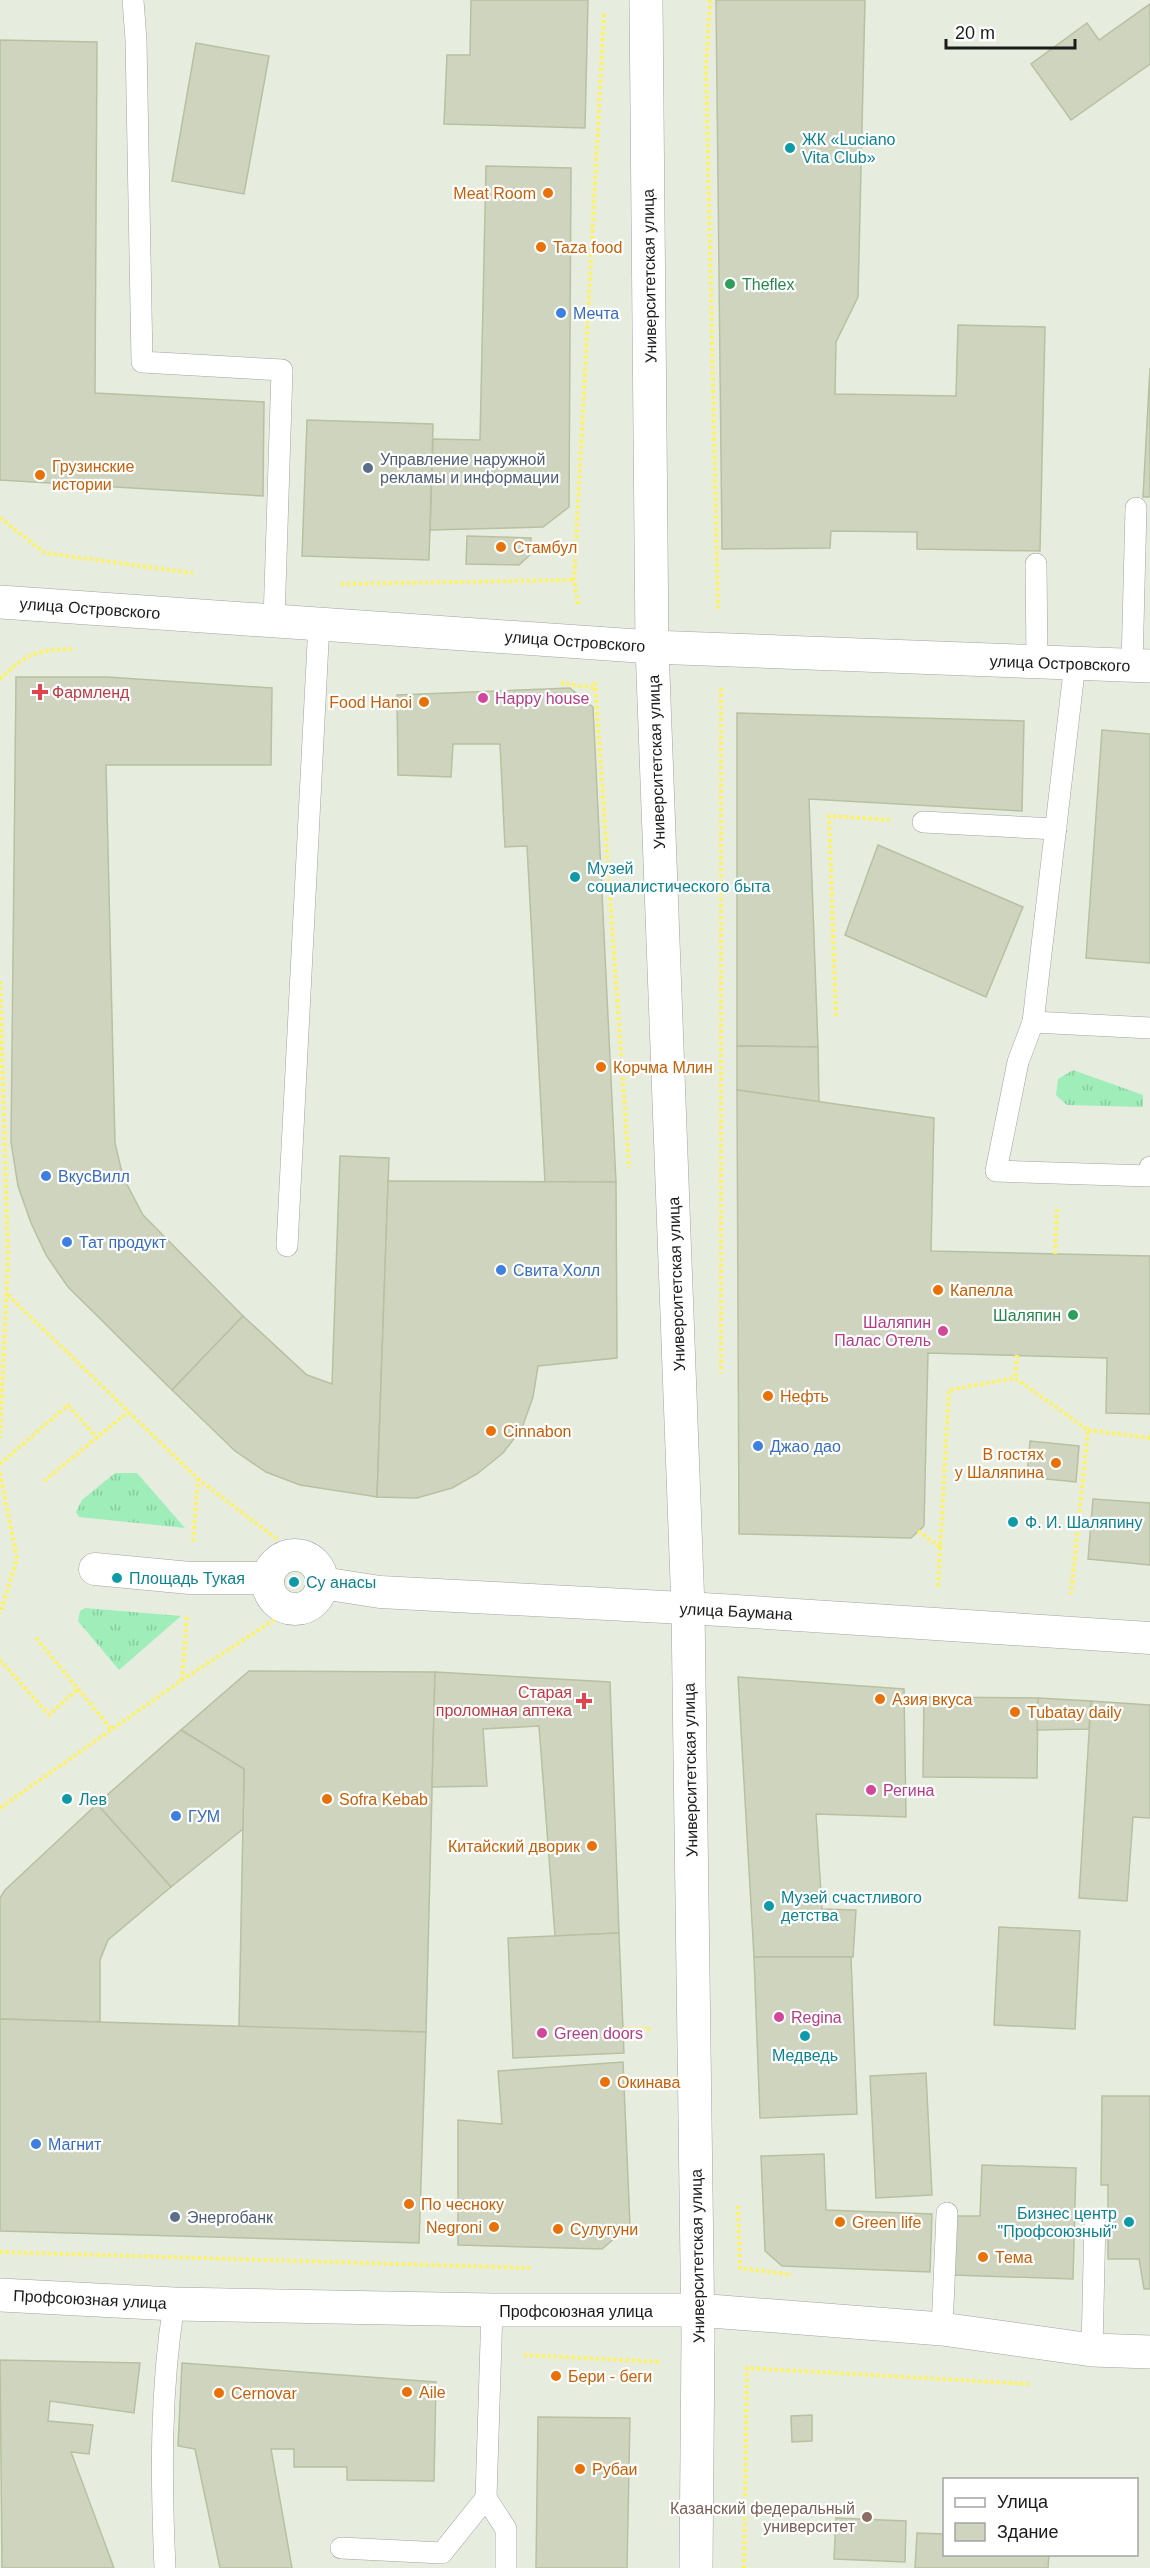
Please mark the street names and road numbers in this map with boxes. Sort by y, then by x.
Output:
street label: Университетская улица [639,189,660,363]
street label: улица Островского [19,595,161,622]
street label: улица Островского [504,628,646,655]
street label: улица Островского [989,653,1131,674]
street label: Университетская улица [645,674,668,849]
street label: Университетская улица [665,1196,688,1371]
street label: улица Баумана [679,1600,793,1623]
street label: Университетская улица [680,1683,701,1857]
street label: Университетская улица [687,2169,708,2343]
street label: Профсоюзная улица [13,2287,167,2312]
street label: Профсоюзная улица [499,2303,653,2320]

